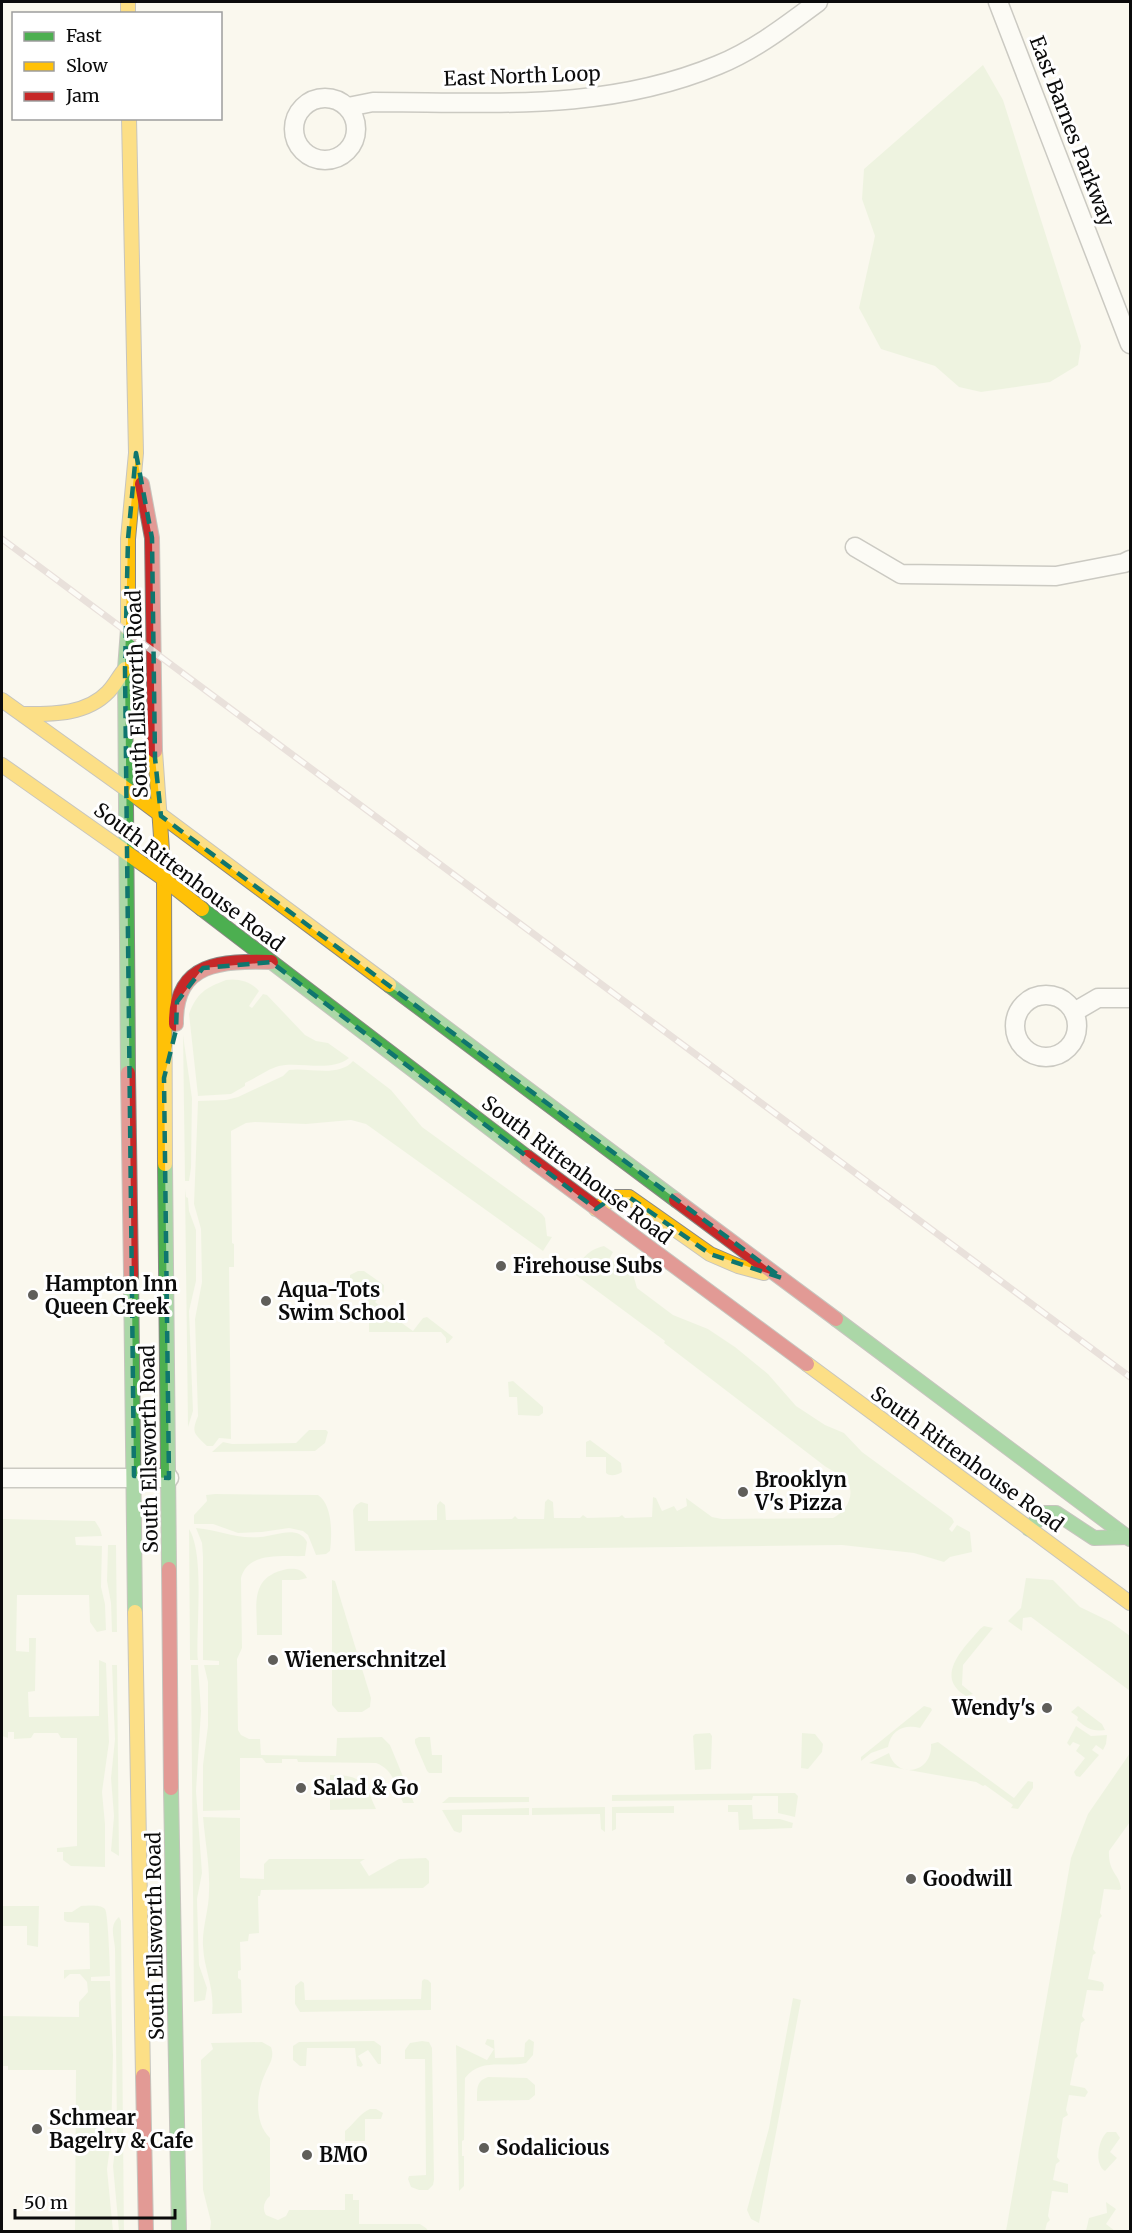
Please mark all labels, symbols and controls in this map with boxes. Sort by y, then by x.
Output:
legend [12,12,222,120]
text: Fast [66,24,102,47]
street label: East Barnes Parkway [1025,32,1120,230]
text: Slow [66,54,109,77]
street label: East North Loop [443,60,601,91]
text: Jam [65,84,100,107]
street label: South Ellsworth Road [120,589,153,799]
street label: South Rittenhouse Road [89,797,289,956]
street label: South Rittenhouse Road [477,1090,677,1249]
place label: Firehouse Subs [513,1253,663,1278]
marker: Firehouse Subs [494,1259,508,1273]
place label: Hampton Inn Queen Creek [45,1271,178,1319]
place label: Aqua-Tots Swim School [277,1277,406,1325]
marker: Hampton Inn Queen Creek [26,1288,40,1302]
marker: Aqua-Tots Swim School [259,1294,273,1308]
street label: South Ellsworth Road [134,1345,163,1553]
street label: South Rittenhouse Road [866,1380,1068,1537]
place label: Brooklyn V's Pizza [754,1467,847,1515]
marker: Brooklyn V's Pizza [736,1485,750,1499]
place label: Wienerschnitzel [284,1647,447,1672]
marker: Wienerschnitzel [266,1653,280,1667]
place label: Wendy's [951,1695,1035,1720]
marker: Wendy's [1040,1701,1054,1715]
place label: Salad & Go [313,1775,418,1800]
marker: Salad & Go [294,1781,308,1795]
street label: South Ellsworth Road [140,1832,169,2040]
place label: Goodwill [923,1866,1013,1891]
marker: Goodwill [904,1872,918,1886]
place label: Schmear Bagelry & Cafe [49,2105,193,2153]
marker: Schmear Bagelry & Cafe [30,2122,44,2136]
place label: Sodalicious [496,2135,610,2160]
marker: Sodalicious [477,2141,491,2155]
place label: BMO [319,2142,368,2167]
marker: BMO [300,2148,314,2162]
scale bar [15,2182,176,2220]
text: 50 m [24,2191,68,2214]

